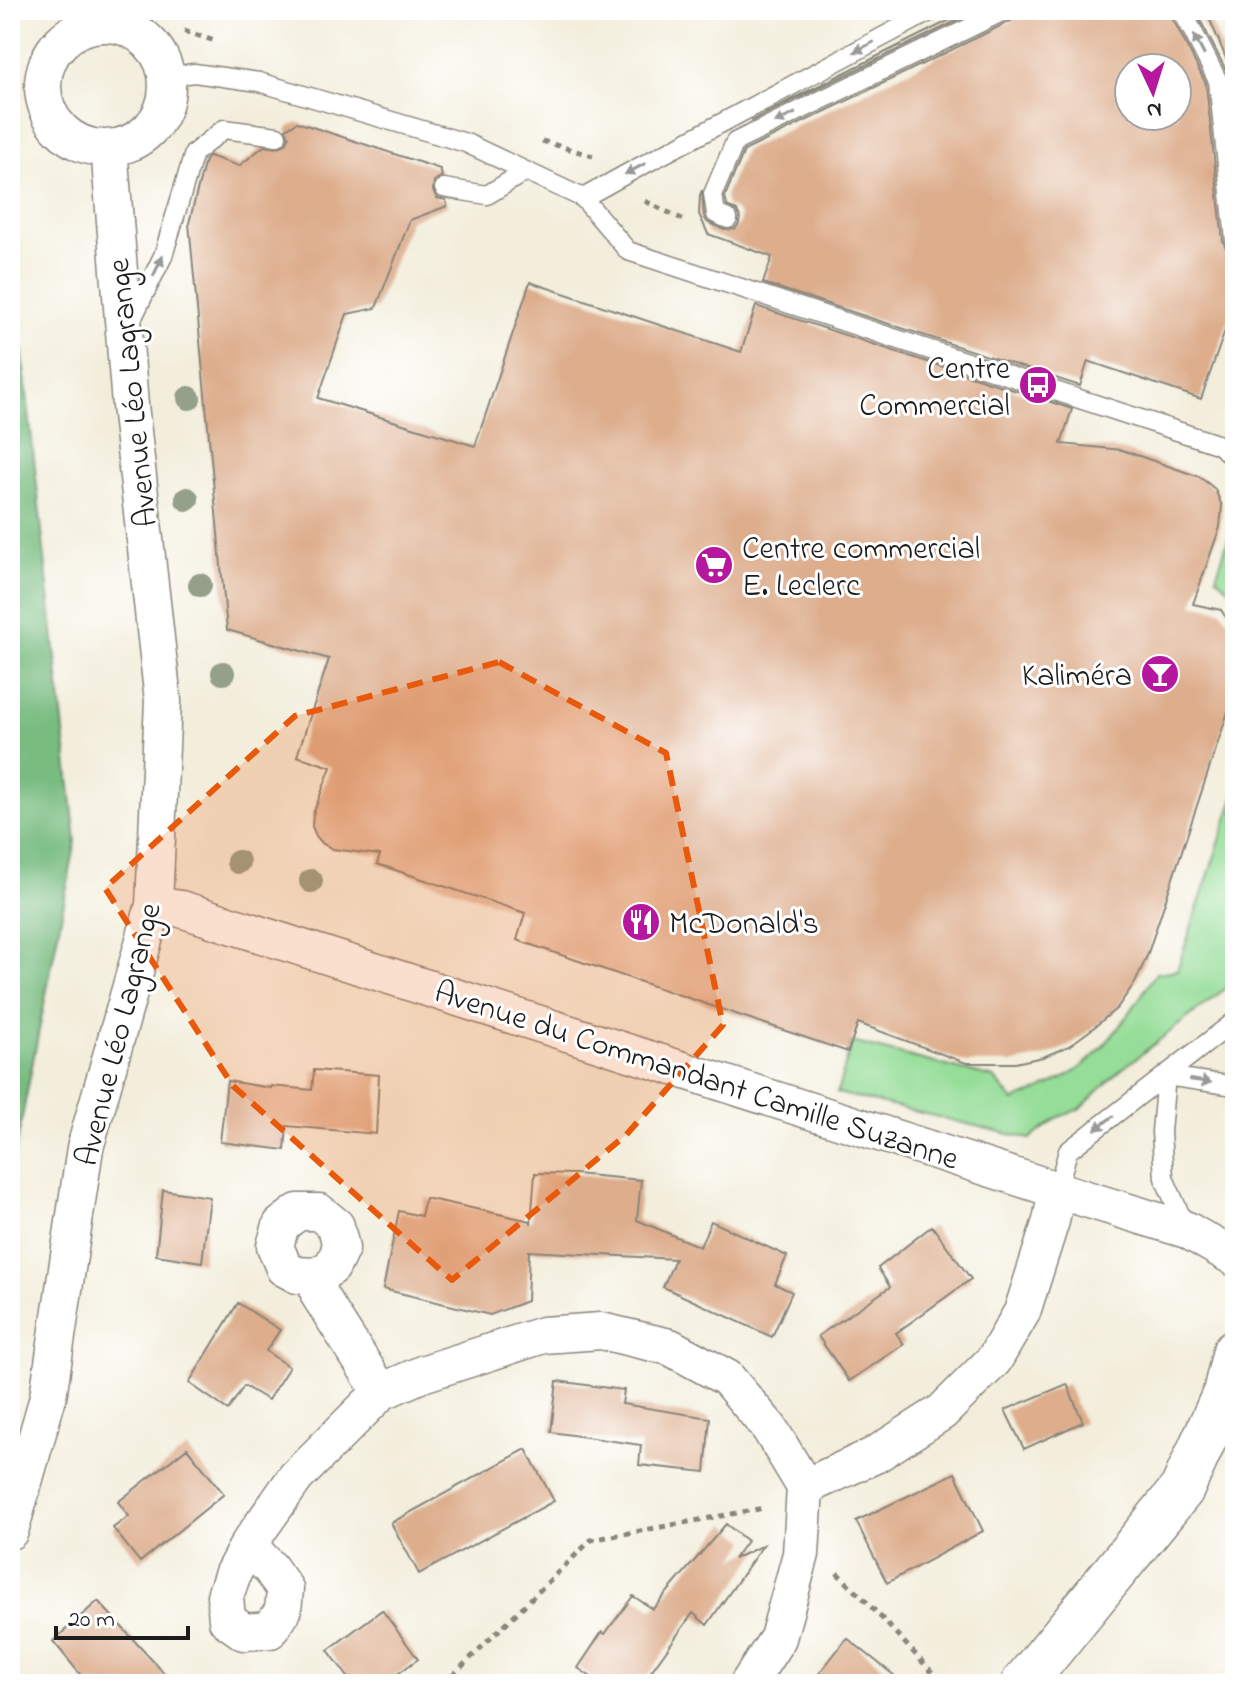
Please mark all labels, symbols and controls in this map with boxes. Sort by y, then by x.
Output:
one-way arrow [1193,33,1206,56]
one-way arrow [853,40,876,53]
north arrow [1113,52,1193,132]
text: N [1146,92,1163,125]
one-way arrow [773,111,796,124]
one-way arrow [624,161,646,175]
one-way arrow [151,254,165,278]
street label: Avenue Léo Lagrange [97,255,172,529]
place label: Centre Commercial [859,347,1011,431]
bus stop icon: Centre Commercial [1017,364,1059,406]
place label: Centre commercial E. Leclerc [742,527,980,611]
supermarket icon: Centre commercial E. Leclerc [693,544,735,586]
bar icon: Kaliméra [1139,653,1181,695]
place label: Kaliméra [1022,654,1132,701]
street label: Avenue Léo Lagrange [65,898,176,1171]
restaurant icon: McDonald's [620,901,662,943]
place label: McDonald's [669,902,819,949]
street label: Avenue du Commandant Camille Suzanne [428,970,965,1185]
one-way arrow [1188,1075,1213,1088]
one-way arrow [1093,1115,1114,1131]
scale bar [56,1590,188,1640]
text: 20 m [68,1603,115,1638]

